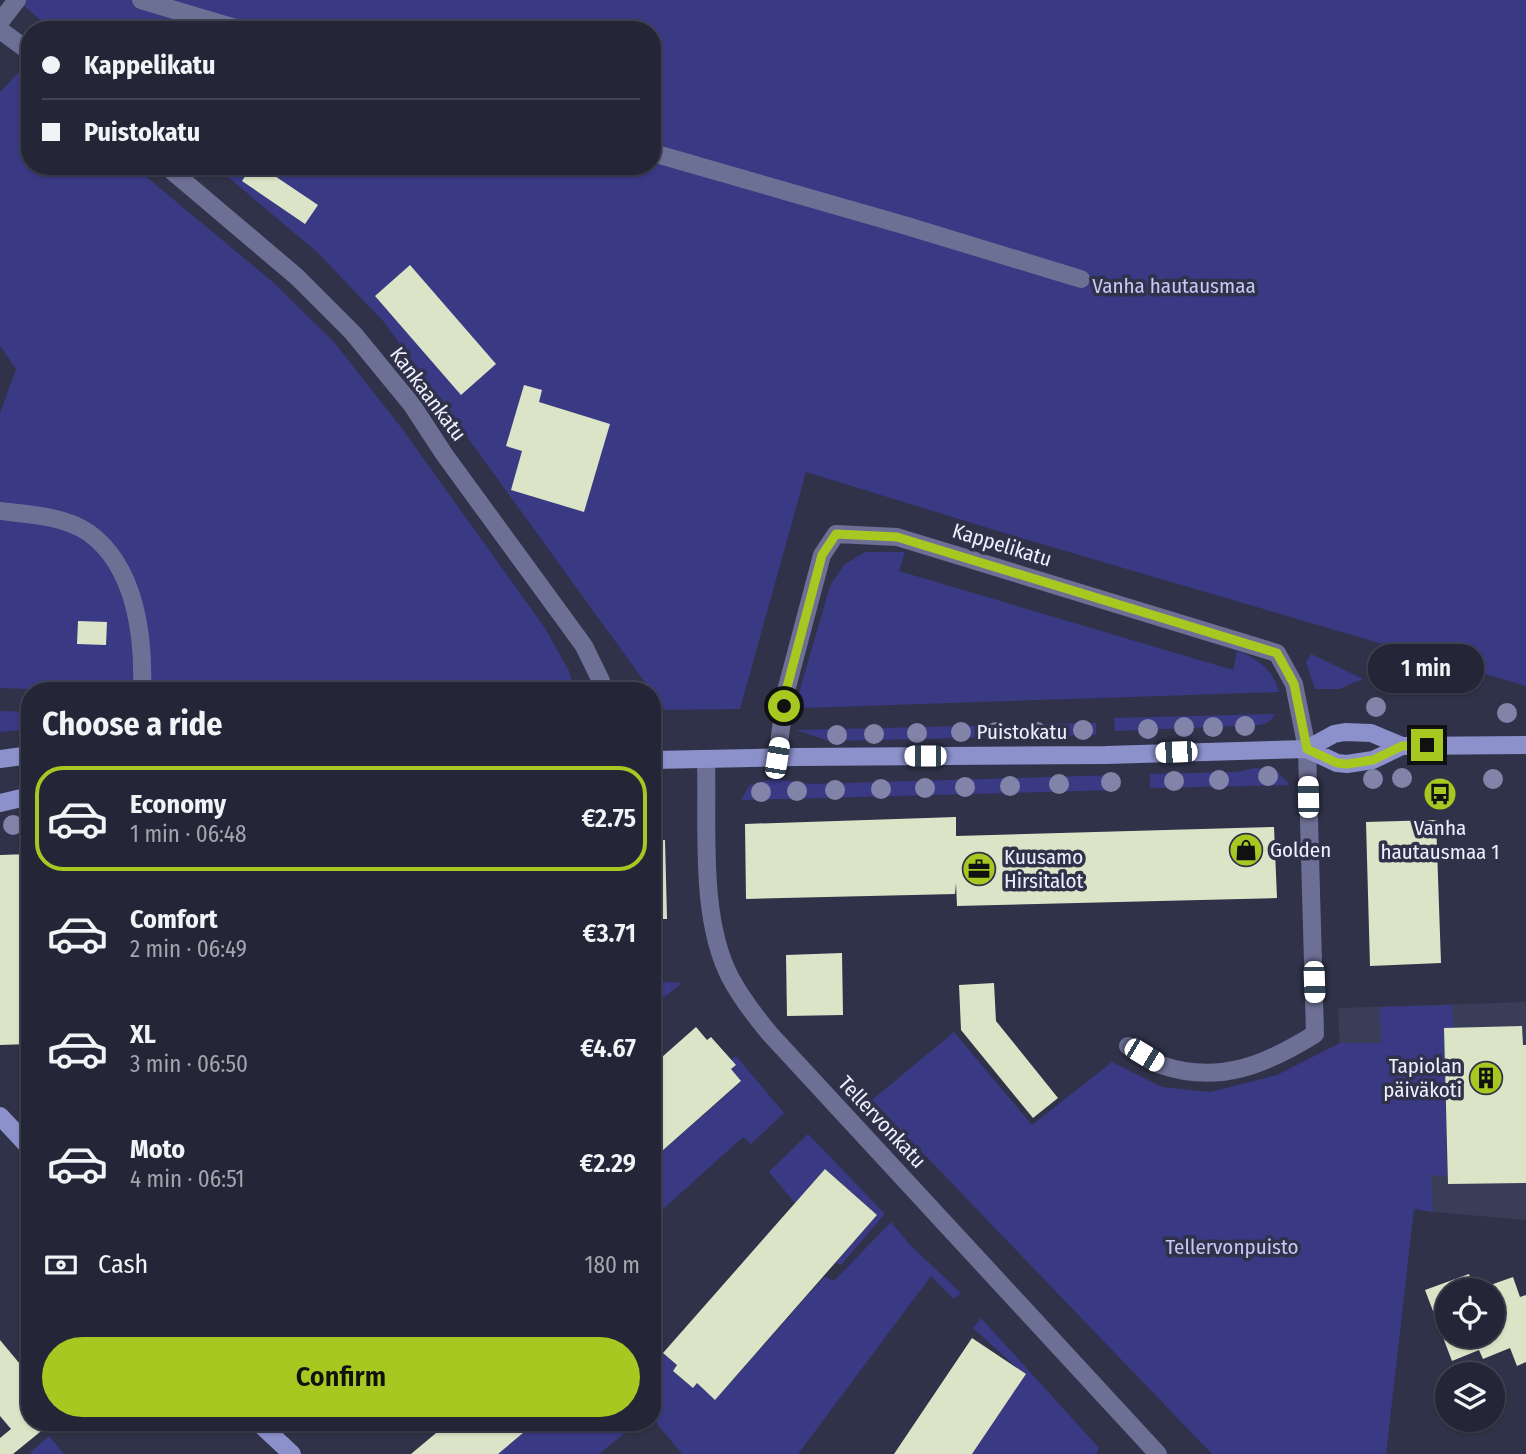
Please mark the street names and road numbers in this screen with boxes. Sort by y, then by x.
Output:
street label: Kankaankatu [384,342,472,446]
street label: Kappelikatu [949,518,1055,572]
street label: Puistokatu [977,719,1067,745]
street label: Tellervonkatu [833,1070,931,1174]

